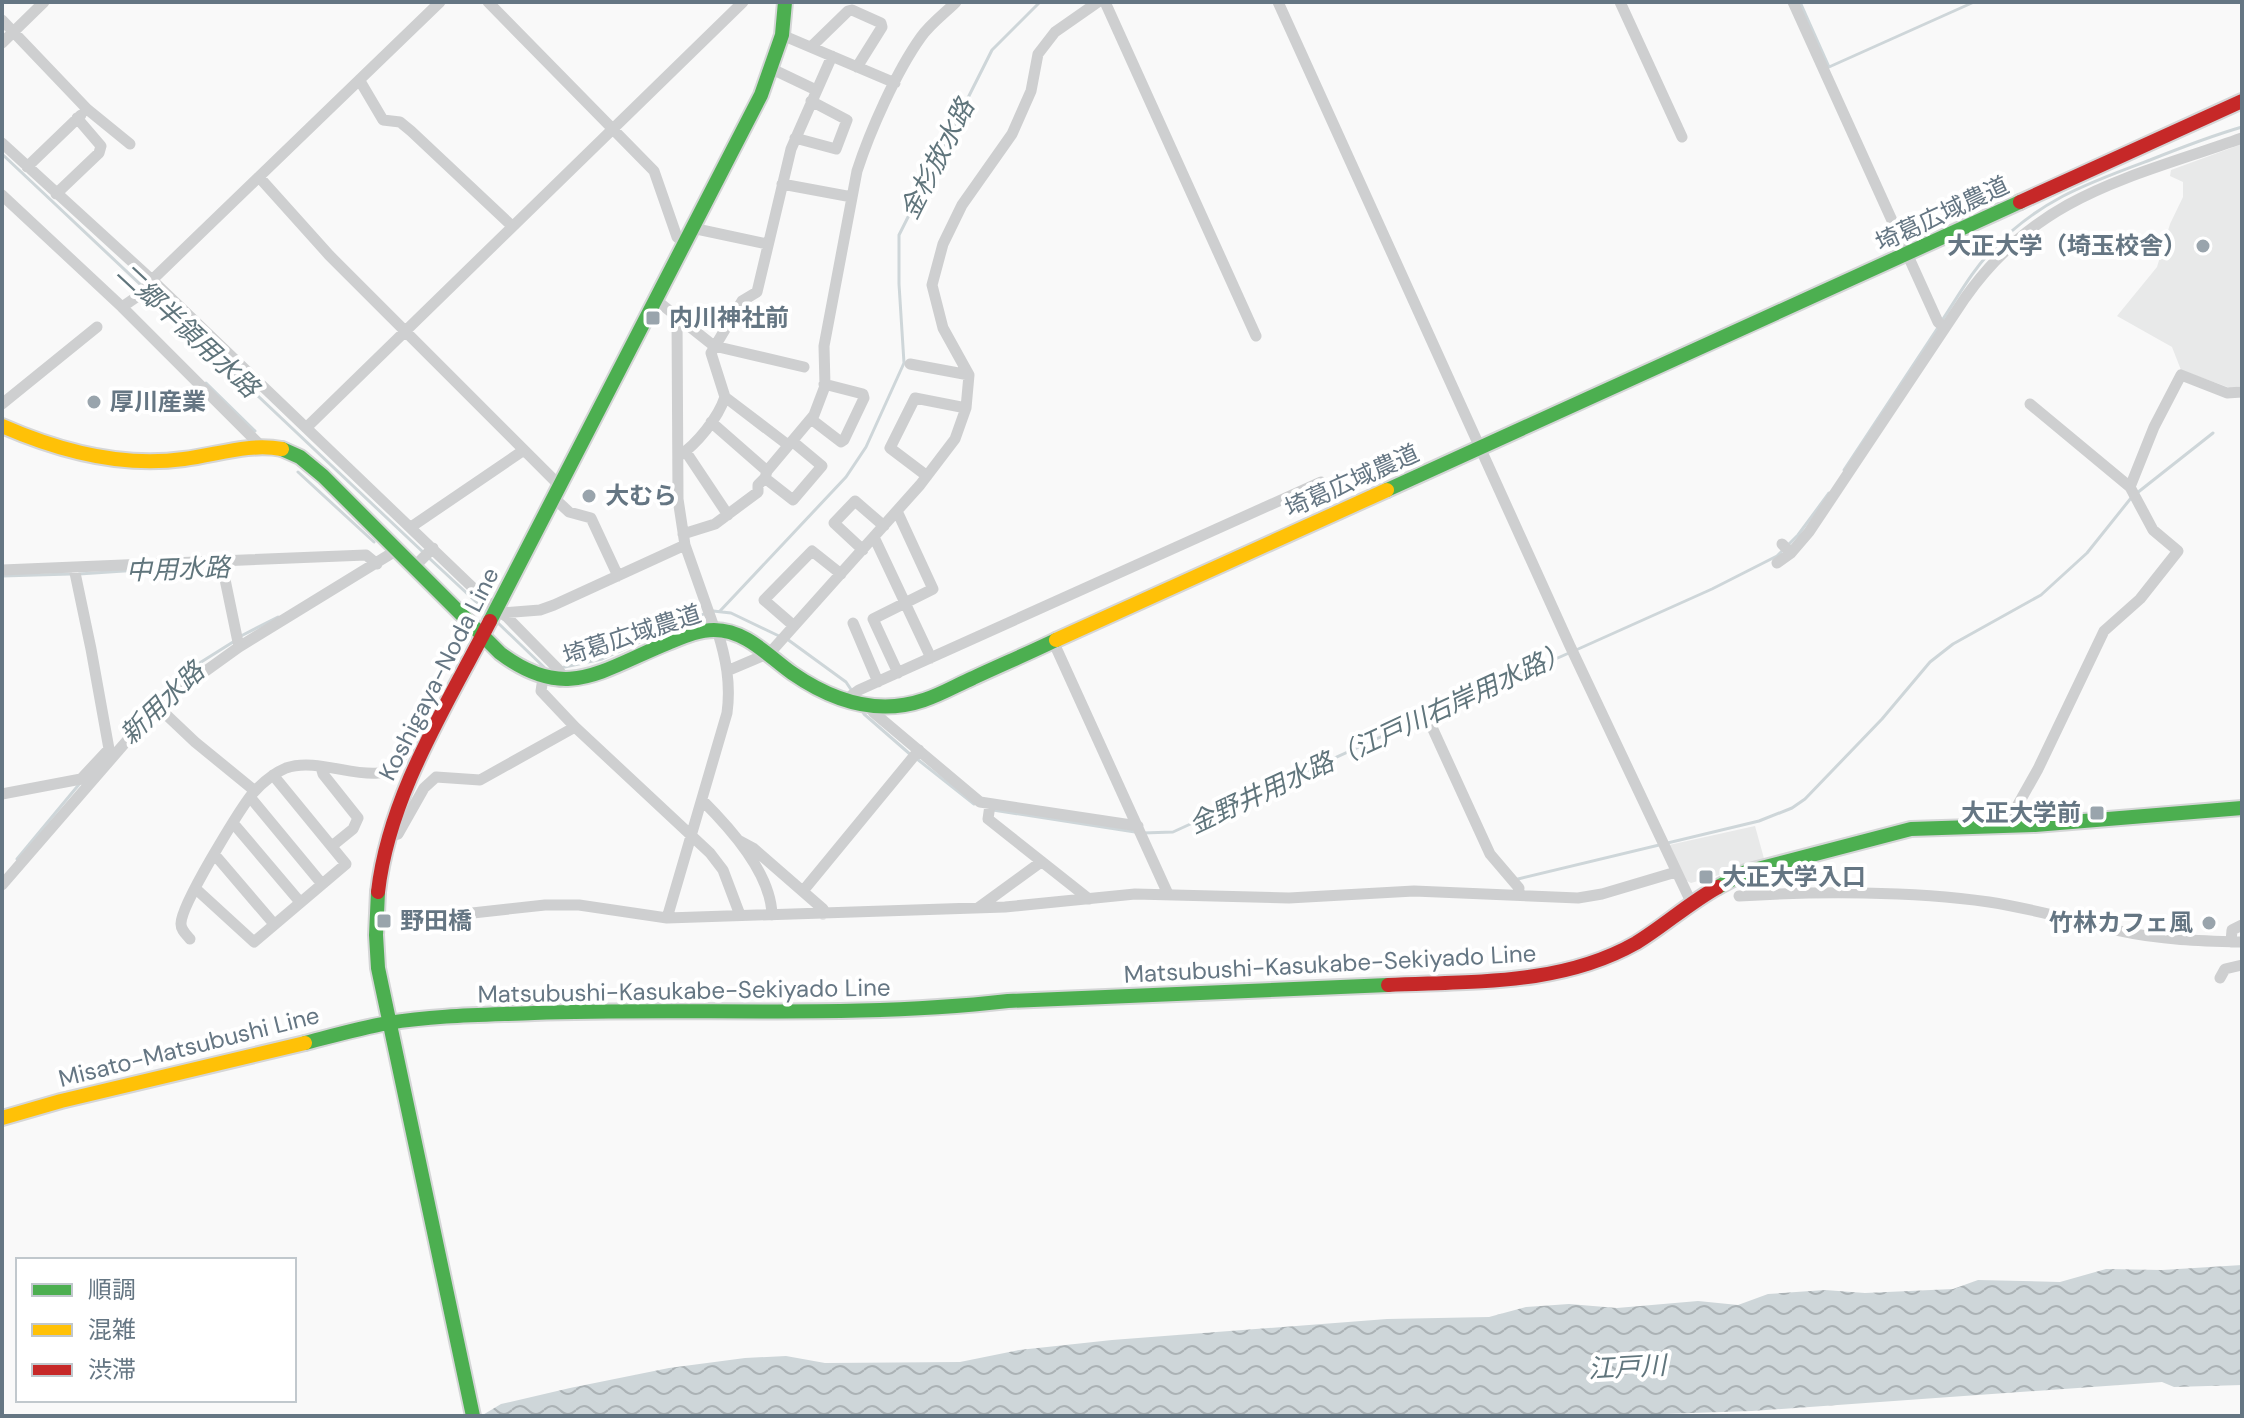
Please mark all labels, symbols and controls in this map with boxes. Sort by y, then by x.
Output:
water label: 金杉放水路 [892,92,983,225]
street label: 埼葛広域農道 [1870,169,2014,258]
place label: 大正大学（埼玉校舎） [1947,230,2187,261]
marker: 大正大学（埼玉校舎） [2194,237,2212,255]
water label: 二郷半領用水路 [110,255,268,406]
place label: 内川神社前 [669,302,789,333]
marker: 内川神社前 [644,309,662,327]
place label: 厚川産業 [110,386,206,417]
marker: 厚川産業 [85,393,103,411]
street label: 埼葛広域農道 [1280,437,1424,524]
place label: 大むら [605,480,677,511]
marker: 大むら [580,487,598,505]
water label: 中用水路 [125,550,233,588]
street label: Koshigaya-Noda Line [371,562,506,785]
street label: 埼葛広域農道 [559,598,705,672]
water label: 金野井用水路（江戸川右岸用水路） [1183,635,1575,841]
water label: 新用水路 [113,653,213,751]
place label: 大正大学前 [1961,797,2081,828]
marker: 大正大学前 [2088,804,2106,822]
place label: 大正大学入口 [1722,861,1866,892]
marker: 大正大学入口 [1697,868,1715,886]
place label: 野田橋 [400,905,472,936]
place label: 竹林カフェ風 [2049,907,2193,938]
marker: 野田橋 [375,912,393,930]
marker: 竹林カフェ風 [2200,914,2218,932]
street label: Matsubushi-Kasukabe-Sekiyado Line [1123,937,1537,990]
street label: Matsubushi-Kasukabe-Sekiyado Line [477,971,891,1010]
street label: Misato-Matsubushi Line [55,999,323,1094]
legend [16,1258,296,1402]
text: 順調 [88,1274,136,1305]
text: 混雑 [88,1314,136,1345]
water label: 江戸川 [1587,1348,1670,1386]
text: 渋滞 [88,1354,136,1385]

